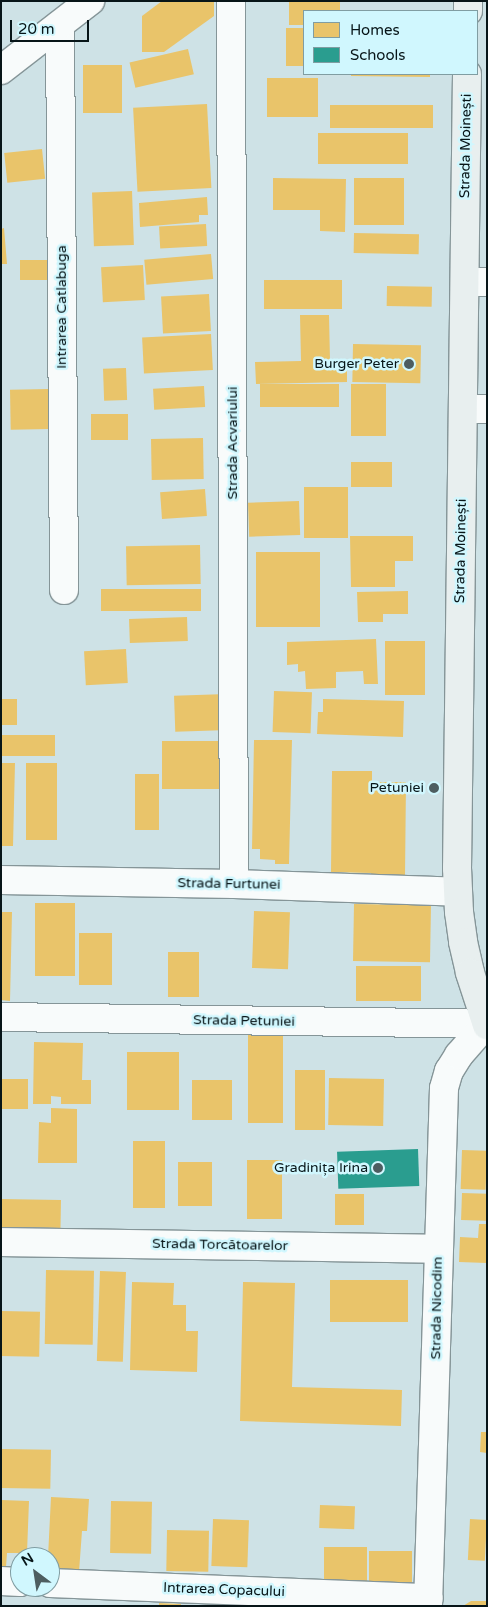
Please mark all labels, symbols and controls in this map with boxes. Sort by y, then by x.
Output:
scale bar [12,10,91,42]
legend [303,10,478,75]
text: 20 m [18,20,55,38]
text: Homes [350,21,400,39]
text: Schools [350,46,406,64]
street label: Strada Moinești [457,94,475,198]
street label: Intrarea Catlabuga [54,245,70,369]
place label: Burger Peter [314,356,399,372]
marker: Burger Peter [403,358,415,370]
street label: Strada Acvariului [225,386,241,500]
street label: Strada Moinești [452,499,470,603]
place label: Petuniei [370,780,424,796]
marker: Petuniei [428,782,440,794]
street label: Strada Furtunei [177,875,281,893]
street label: Strada Petuniei [193,1012,295,1030]
place label: Gradinița Irina [274,1160,368,1176]
marker: Gradinița Irina [372,1162,384,1174]
street label: Strada Torcătoarelor [152,1235,288,1255]
street label: Strada Nicodim [428,1256,446,1360]
north arrow [10,1547,60,1597]
text: N [18,1549,37,1570]
street label: Intrarea Copacului [163,1579,285,1601]

